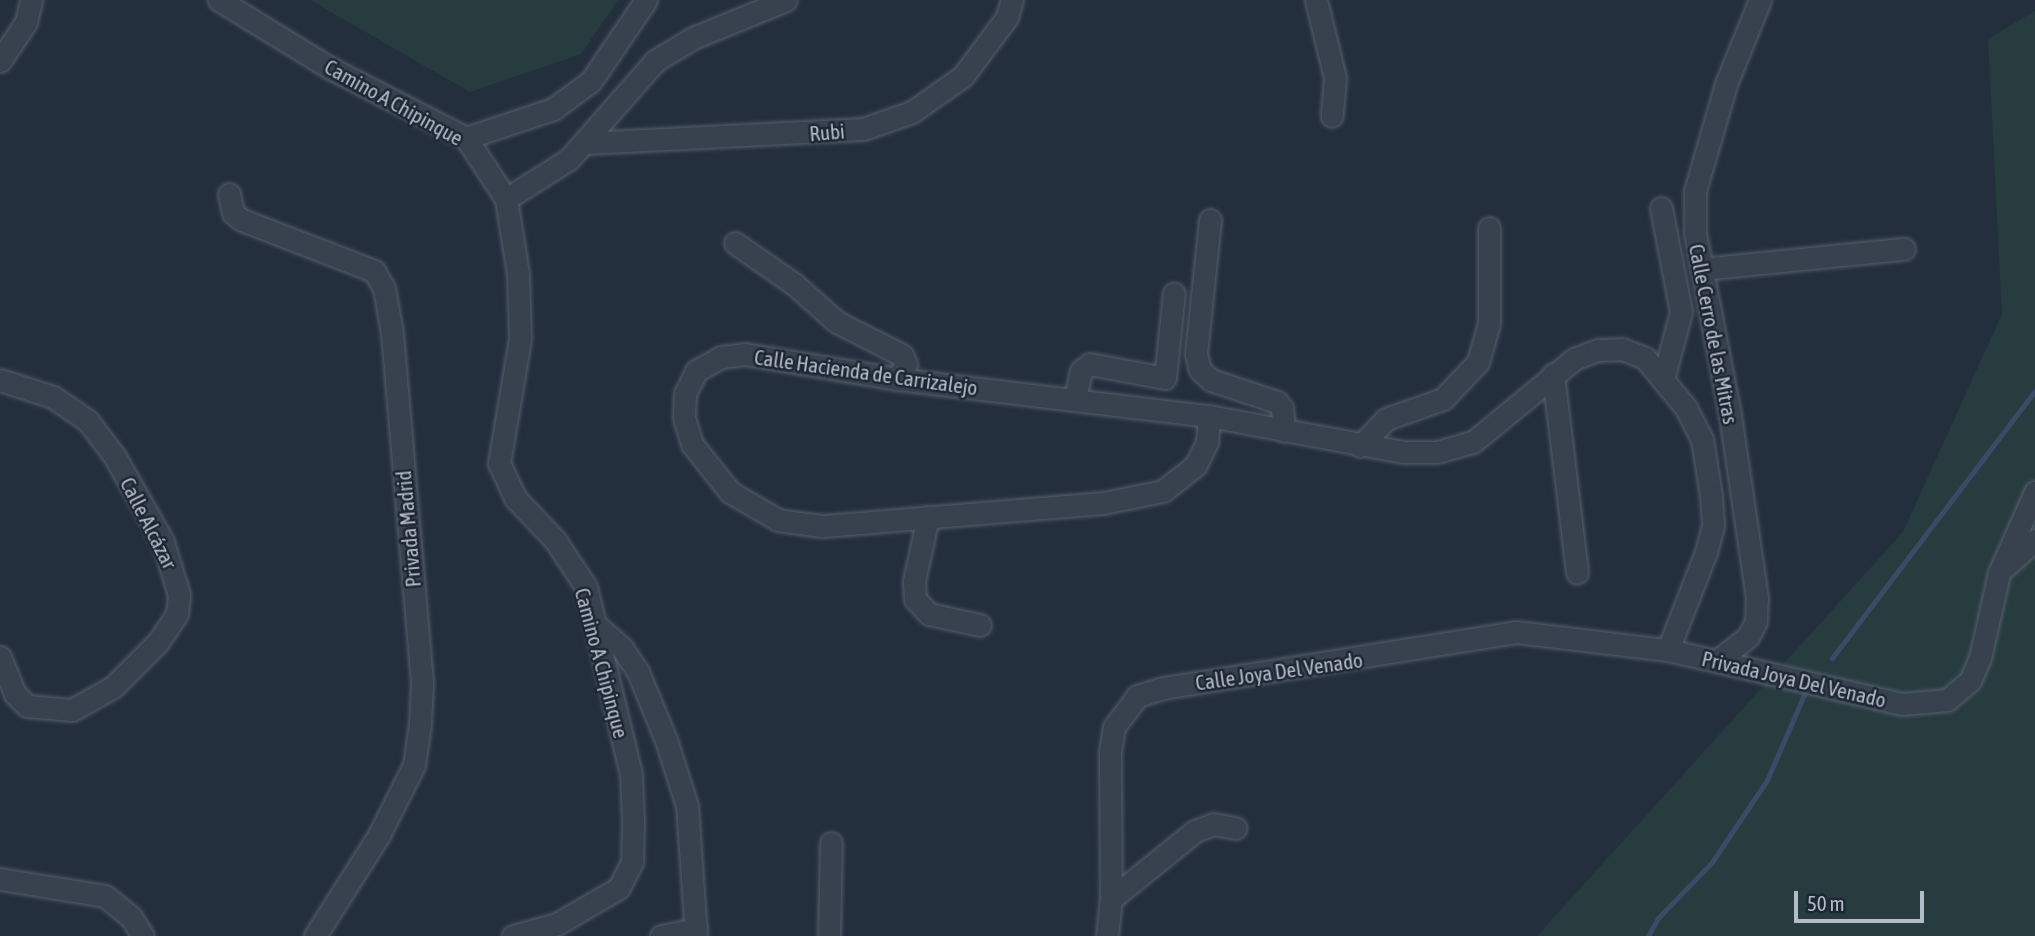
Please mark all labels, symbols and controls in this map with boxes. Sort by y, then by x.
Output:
street label: Camino A Chipinque [320,54,468,150]
street label: Rubi [808,118,846,146]
street label: Calle Cerro de las Mitras [1684,242,1744,426]
street label: Calle Hacienda de Carrizalejo [753,344,979,400]
street label: Privada Madrid [390,470,426,588]
street label: Calle Alcázar [115,473,183,573]
street label: Camino A Chipinque [570,585,634,741]
street label: Privada Joya Del Venado [1699,646,1889,712]
street label: Calle Joya Del Venado [1194,647,1364,695]
scale bar [1797,876,1926,920]
text: 50 m [1807,891,1845,915]

